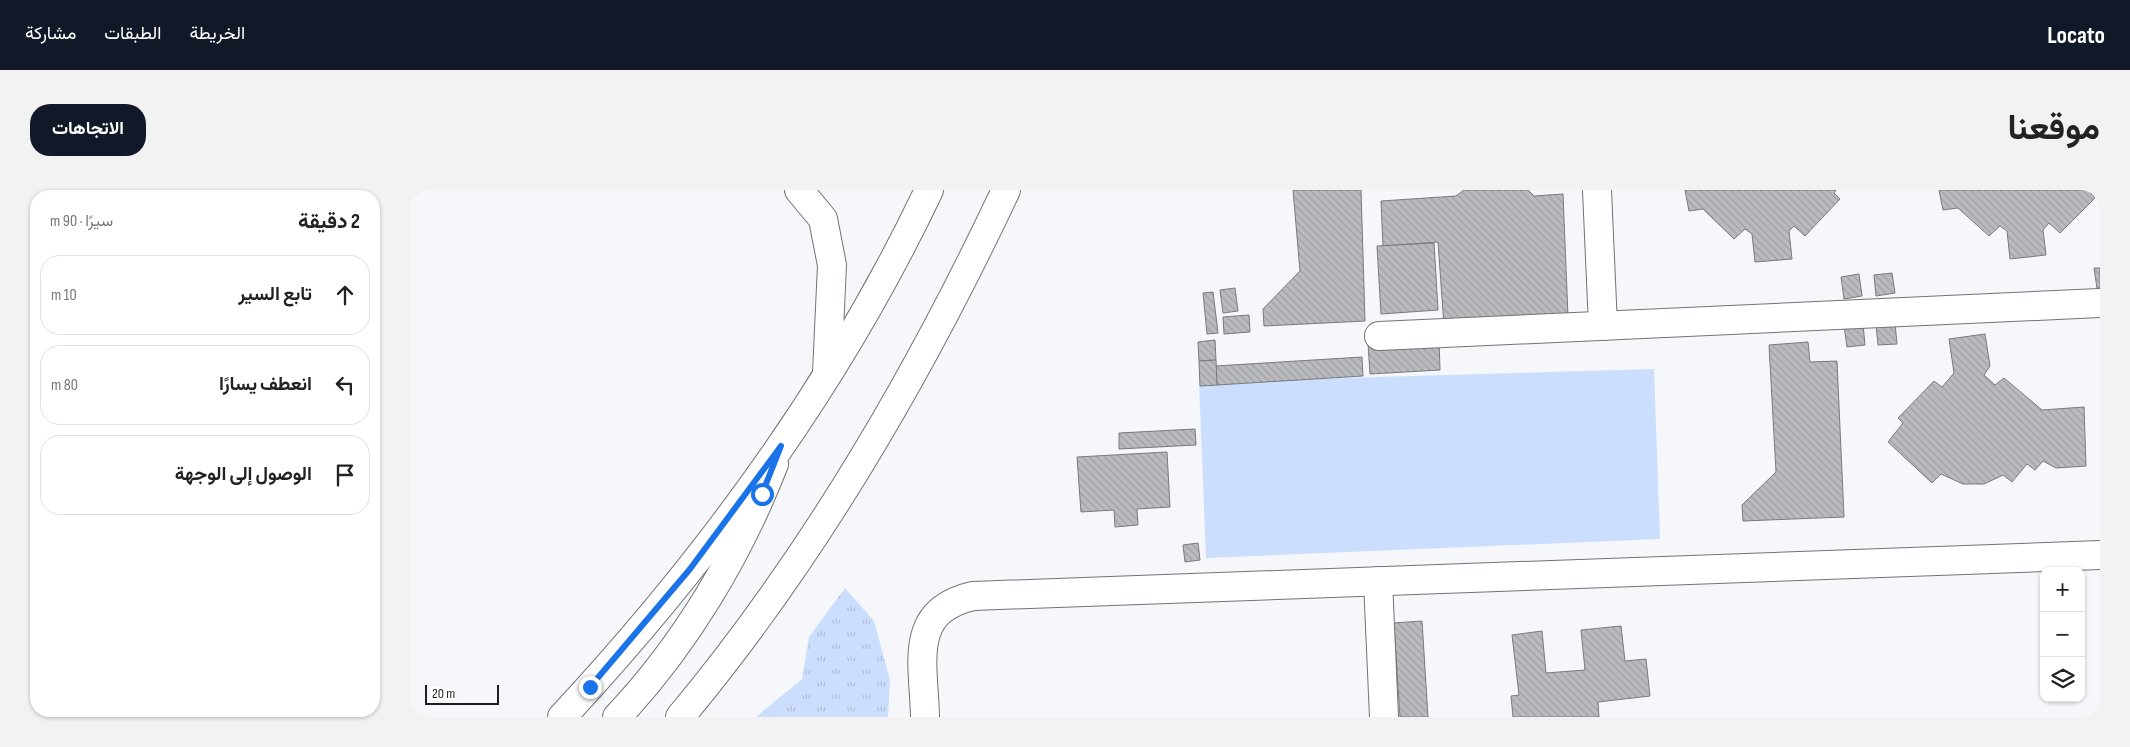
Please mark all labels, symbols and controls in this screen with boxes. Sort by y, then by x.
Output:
text: Locato [2047,21,2105,50]
text: مشاركة [25,23,76,44]
text: الطبقات [104,23,161,44]
text: الخريطة [189,23,245,44]
button: الاتجاهات [30,104,146,156]
text: موقعنا [2007,107,2100,150]
text: 2 دقيقة [298,209,360,234]
text: سيرًا · 90 m [50,212,113,231]
icon: ahead [331,281,359,309]
text: تابع السير [238,283,312,306]
text: 10 m [51,286,77,305]
icon: left [331,371,359,399]
text: انعطف يسارًا [219,373,312,396]
text: 80 m [51,376,78,395]
icon: arrive [331,461,359,489]
text: الوصول إلى الوجهة [175,463,312,486]
route start [751,483,774,506]
map controls [2040,567,2085,702]
button: + [2040,567,2085,612]
button: − [2040,612,2085,657]
button: layers [2040,657,2085,702]
route end [579,676,602,699]
scale bar [425,682,499,705]
text: 20 m [432,685,455,702]

